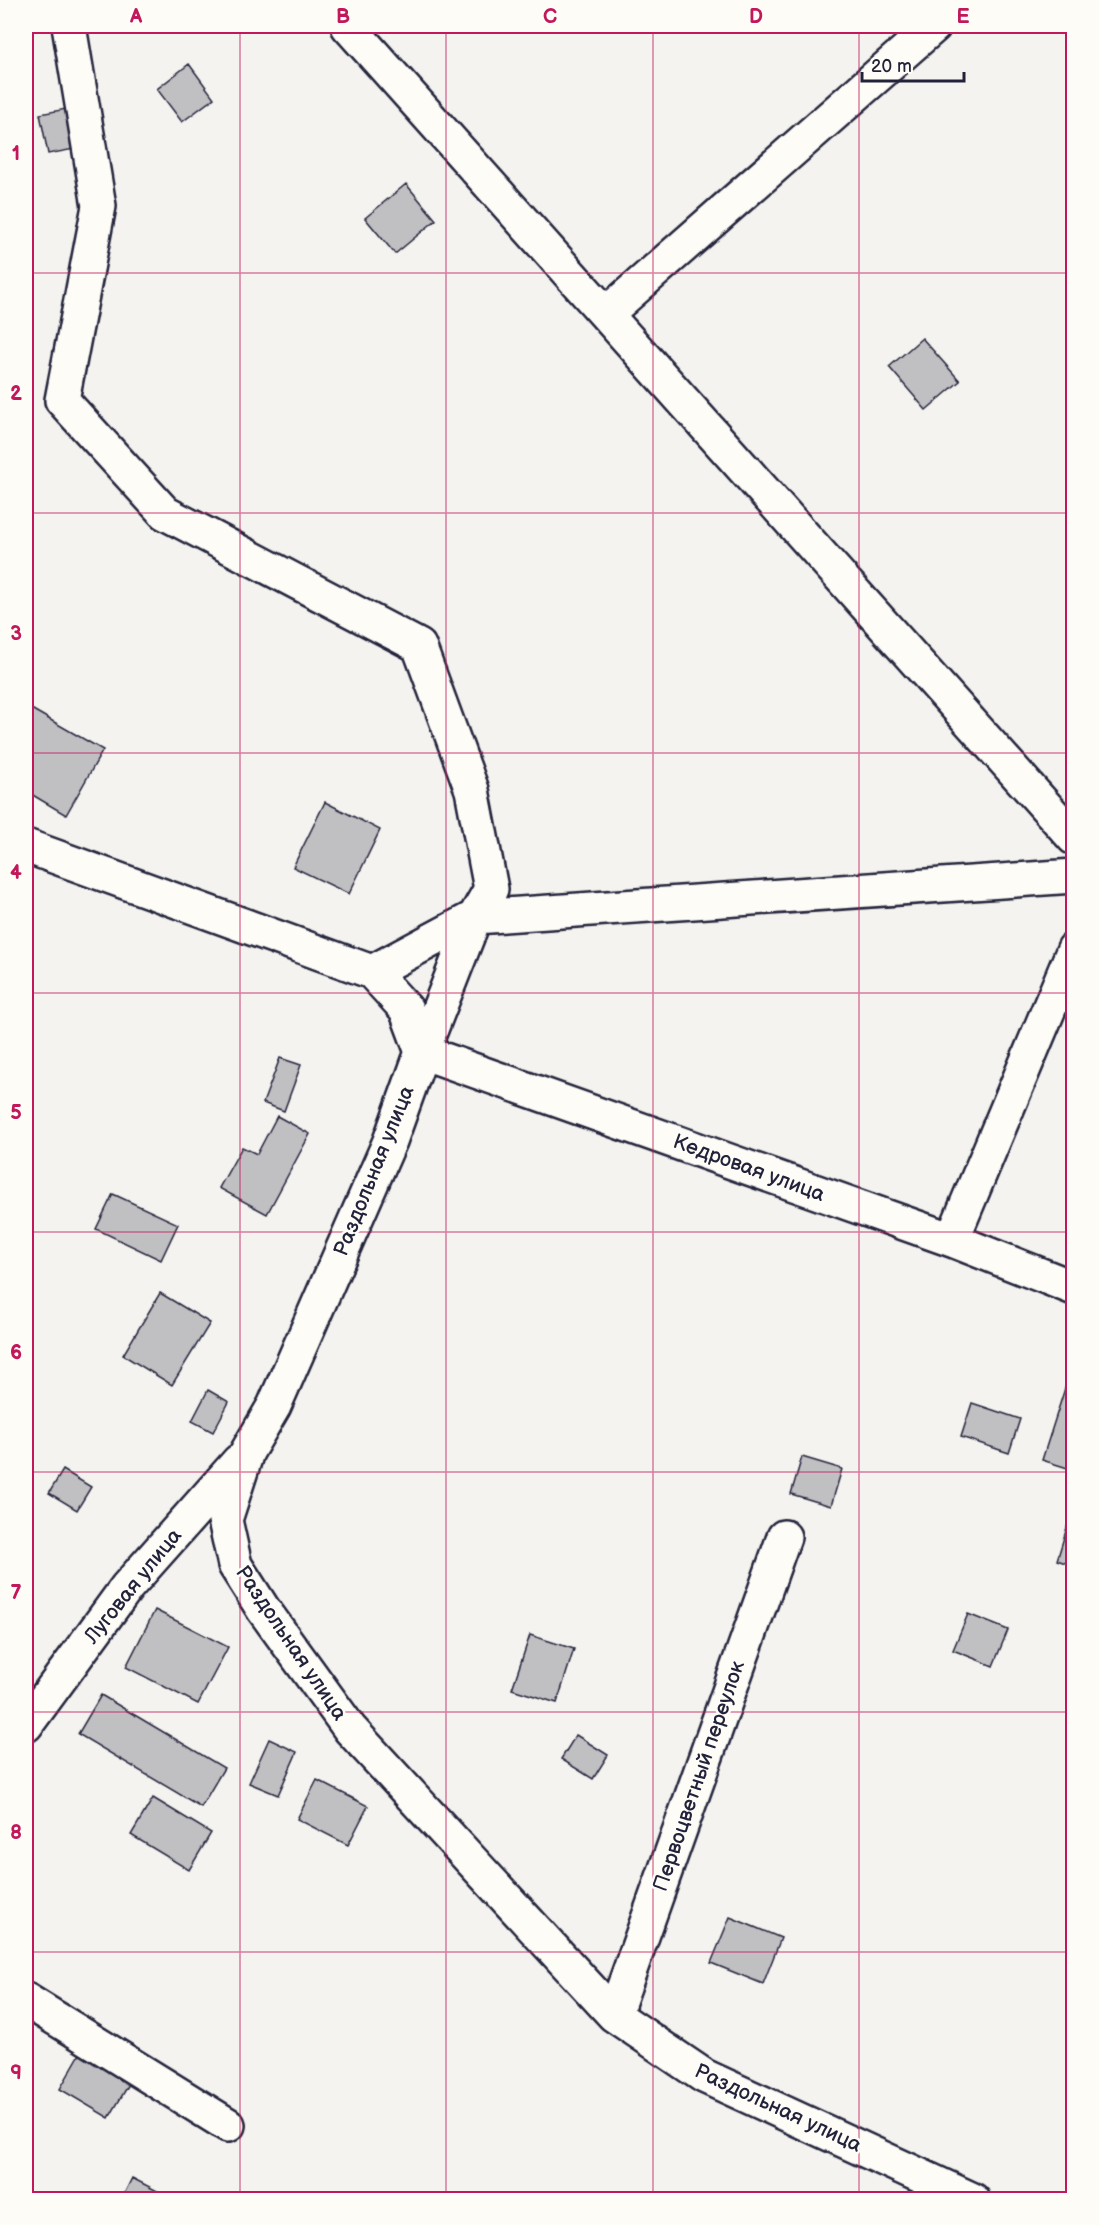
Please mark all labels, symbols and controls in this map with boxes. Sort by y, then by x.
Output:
text: A [129,5,143,29]
text: B [336,5,350,29]
text: C [543,5,557,29]
text: D [749,5,763,29]
text: E [957,5,970,29]
scale bar [862,45,964,83]
text: 20 m [871,56,912,77]
text: 1 [12,142,20,166]
text: 2 [10,382,22,406]
text: 3 [10,622,22,646]
text: 4 [10,861,22,885]
street label: Раздольная улица [328,1082,420,1260]
text: 5 [10,1101,22,1125]
street label: Кедровая улица [670,1129,829,1207]
text: 6 [10,1341,22,1365]
street label: Луговая улица [78,1523,187,1649]
street label: Раздольная улица [230,1561,352,1726]
text: 7 [10,1581,22,1605]
street label: Первоцветный переулок [648,1658,750,1894]
text: 8 [10,1821,22,1845]
street label: Раздольная улица [691,2058,866,2158]
text: 9 [10,2061,22,2085]

